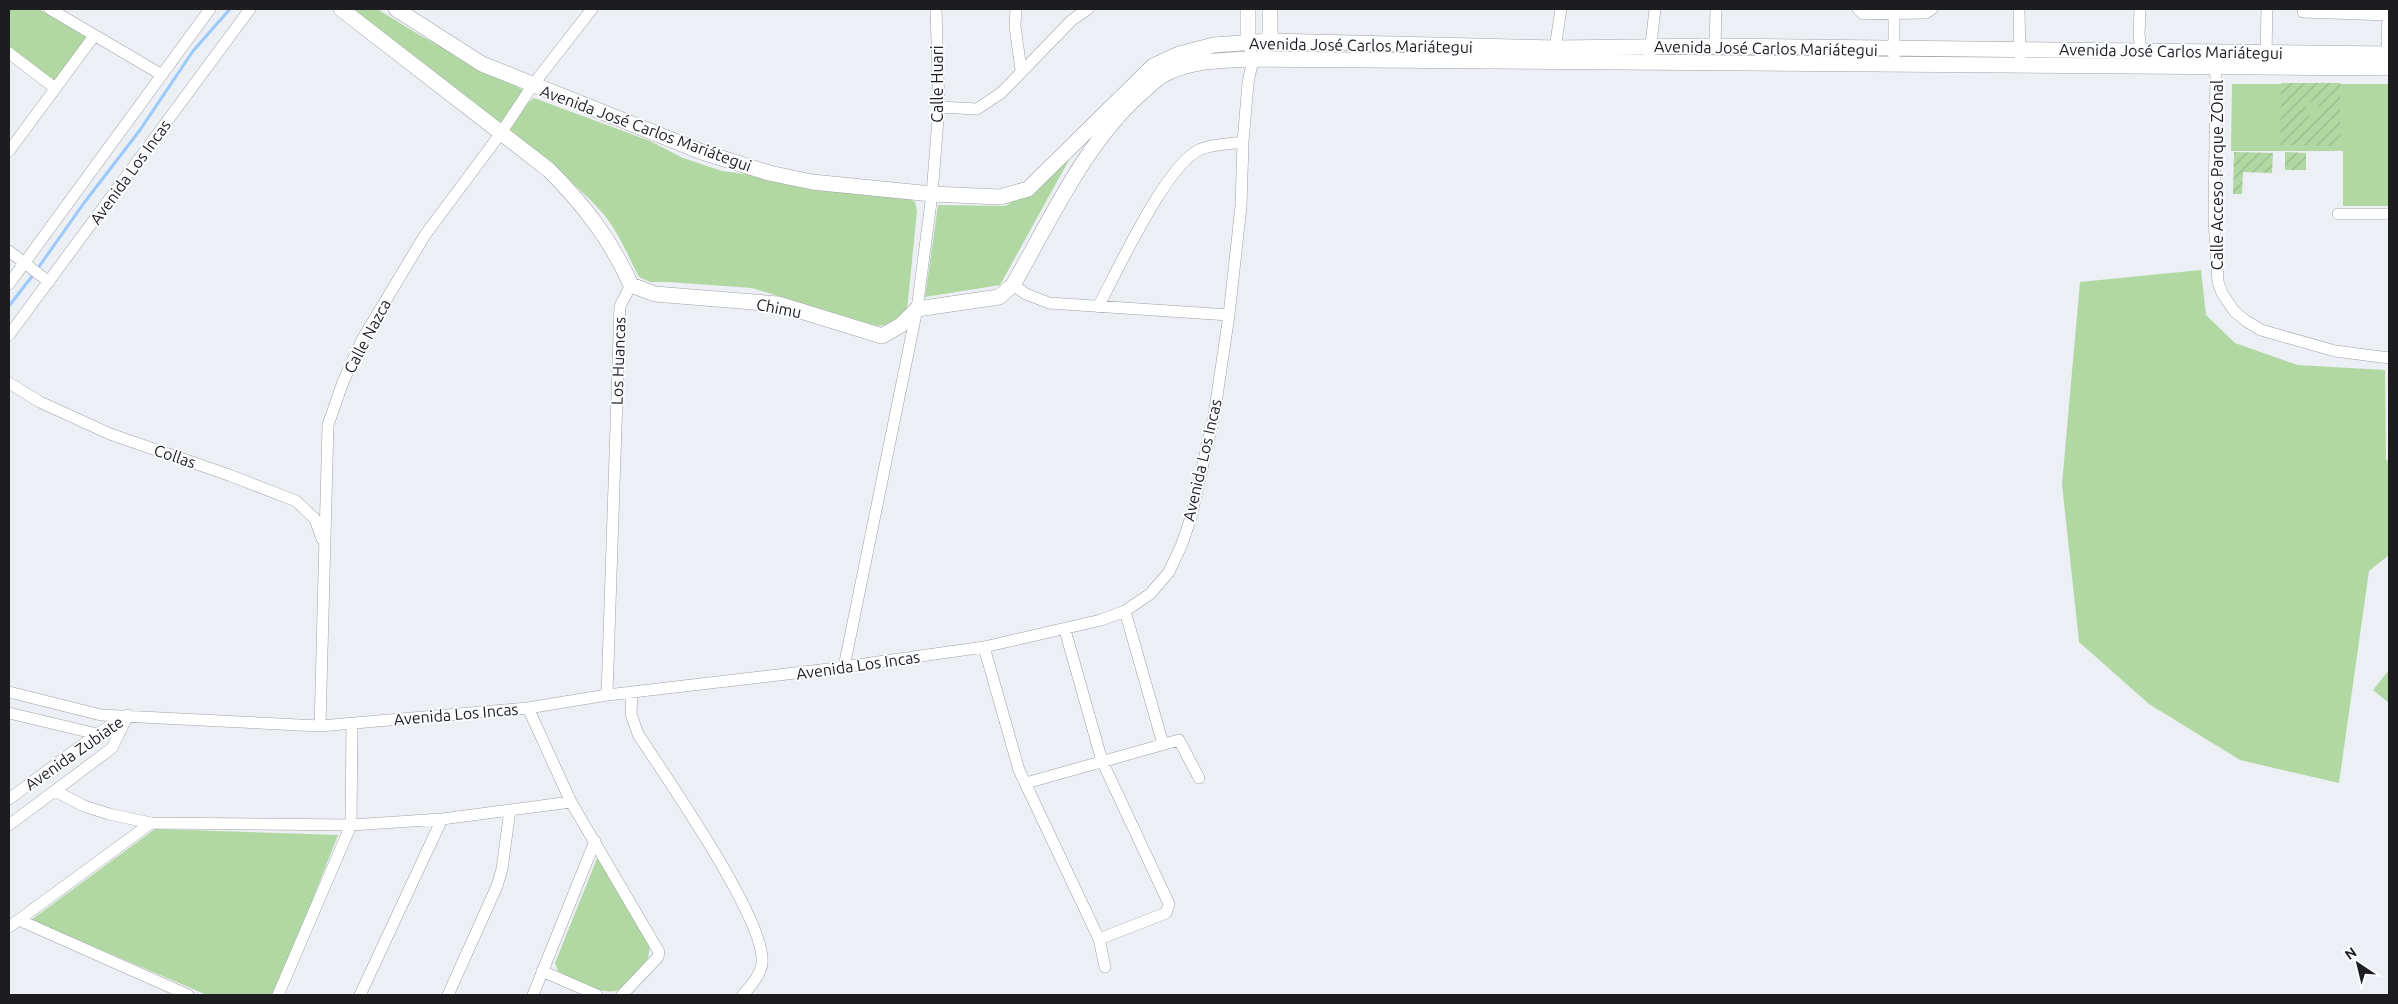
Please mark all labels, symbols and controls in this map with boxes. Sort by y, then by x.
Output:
street label: Avenida José Carlos Mariátegui [1249,34,1473,56]
street label: Avenida José Carlos Mariátegui [1654,37,1878,59]
street label: Avenida José Carlos Mariátegui [2059,40,2283,62]
street label: Calle Huari [928,45,946,123]
street label: Calle Acceso Parque ZOnal [2208,80,2226,270]
street label: Avenida José Carlos Mariátegui [538,81,754,175]
street label: Avenida Los Incas [86,116,174,228]
street label: Chimu [755,295,803,321]
street label: Calle Nazca [340,296,394,376]
street label: Los Huancas [607,317,629,405]
street label: Avenida Los Incas [1179,397,1225,523]
street label: Collas [152,441,198,471]
street label: Avenida Los Incas [795,647,921,683]
street label: Avenida Los Incas [393,700,519,728]
street label: Avenida Zubiate [21,712,127,794]
north arrow [2333,939,2383,989]
text: N [2342,944,2359,963]

